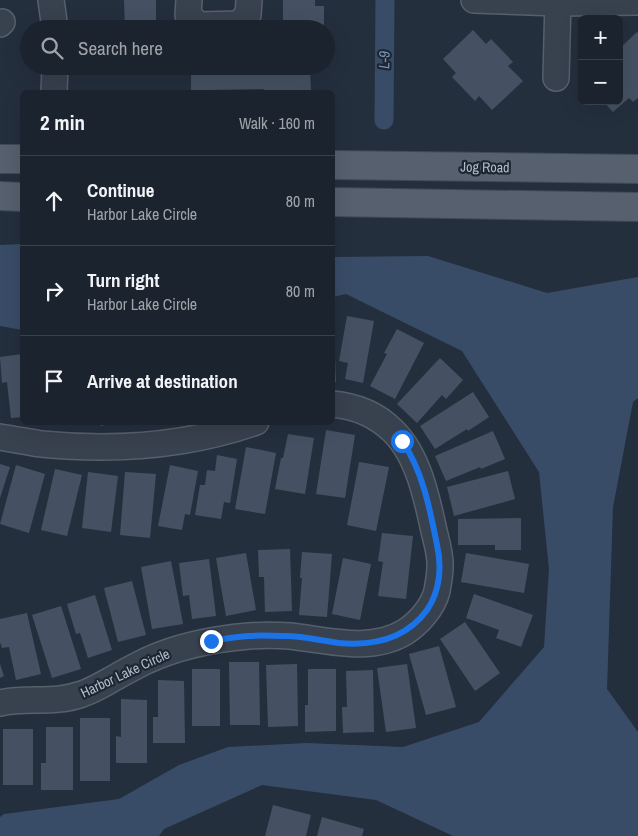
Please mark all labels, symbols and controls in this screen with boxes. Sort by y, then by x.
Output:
map controls [578,15,623,105]
button: + [578,15,623,60]
search box [20,20,335,75]
icon: search [38,34,66,62]
text: Search here [78,35,163,61]
water label: L-9 [373,51,395,69]
button: − [578,60,623,105]
text: 2 min [40,108,85,137]
text: Walk · 160 m [239,112,315,134]
street label: Jog Road [460,158,510,176]
text: Continue [87,177,155,203]
icon: ahead [40,187,68,215]
text: 80 m [286,190,315,212]
text: Harbor Lake Circle [87,203,197,225]
text: Turn right [87,267,159,293]
icon: right [40,277,68,305]
text: 80 m [286,280,315,302]
text: Harbor Lake Circle [87,293,197,315]
icon: arrive [40,367,68,395]
text: Arrive at destination [87,368,238,394]
route start [391,430,414,453]
route end [200,630,223,653]
street label: Harbor Lake Circle [78,644,172,702]

